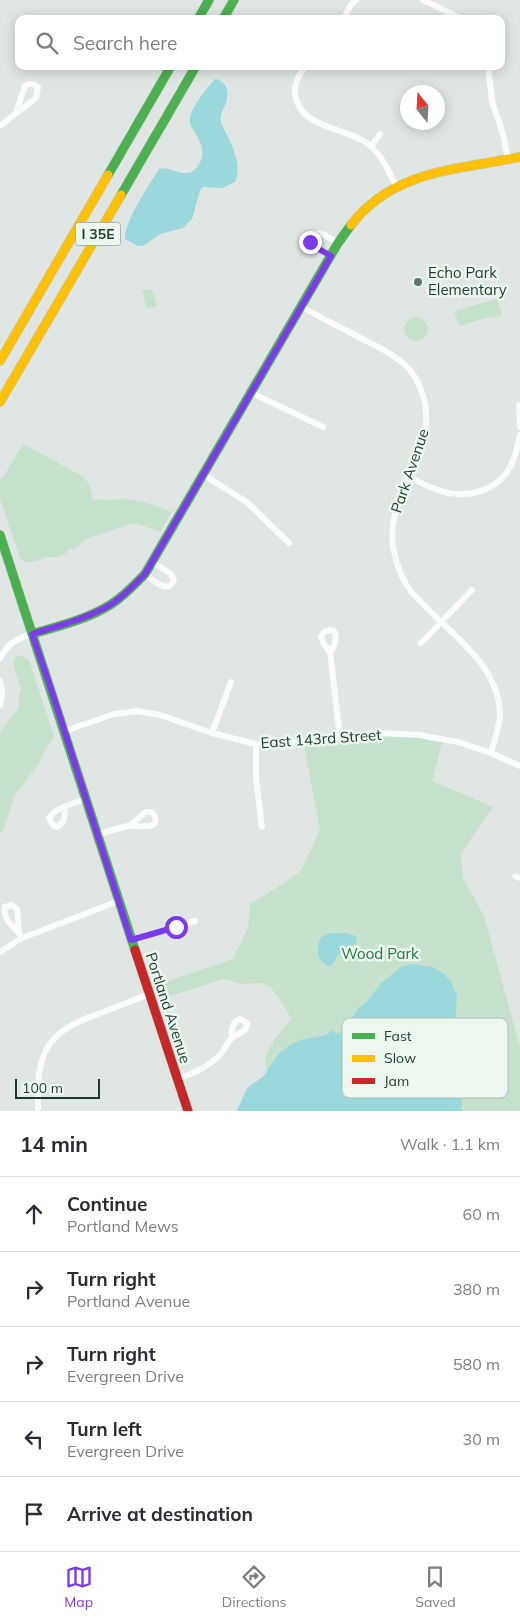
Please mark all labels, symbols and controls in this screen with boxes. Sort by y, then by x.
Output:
search box [15,15,505,70]
icon: search [33,29,61,57]
text: Search here [73,31,177,55]
north arrow [400,85,445,130]
road number: I 35E [76,222,120,245]
route end [299,231,322,254]
place label: Echo Park Elementary [428,263,507,299]
marker: Echo Park Elementary [412,276,424,288]
street label: Park Avenue [386,426,433,515]
street label: East 143rd Street [260,725,382,752]
route start [165,916,188,939]
park label: Wood Park [341,944,419,963]
street label: Portland Avenue [142,950,195,1066]
legend [342,1018,508,1098]
text: Fast [384,1027,412,1045]
text: Slow [384,1049,416,1067]
text: Jam [384,1072,409,1090]
scale bar [15,1076,100,1099]
text: 100 m [22,1079,63,1097]
text: 14 min [20,1131,88,1157]
text: Walk · 1.1 km [400,1134,500,1154]
text: Continue [67,1192,147,1216]
icon: ahead [20,1200,48,1228]
text: 60 m [463,1204,500,1224]
text: Portland Mews [67,1216,179,1236]
text: Turn right [67,1267,156,1291]
icon: right [20,1275,48,1303]
text: 380 m [453,1279,500,1299]
text: Portland Avenue [67,1291,190,1311]
text: Turn right [67,1342,156,1366]
icon: right [20,1350,48,1378]
text: 580 m [453,1354,500,1374]
text: Evergreen Drive [67,1366,184,1386]
text: Turn left [67,1417,142,1441]
icon: left [20,1425,48,1453]
text: 30 m [463,1429,500,1449]
text: Evergreen Drive [67,1441,184,1461]
icon: arrive [20,1500,48,1528]
text: Arrive at destination [67,1502,253,1526]
tab: Map [64,1563,93,1611]
tab: Directions [222,1563,287,1611]
tab: Saved [415,1563,456,1611]

